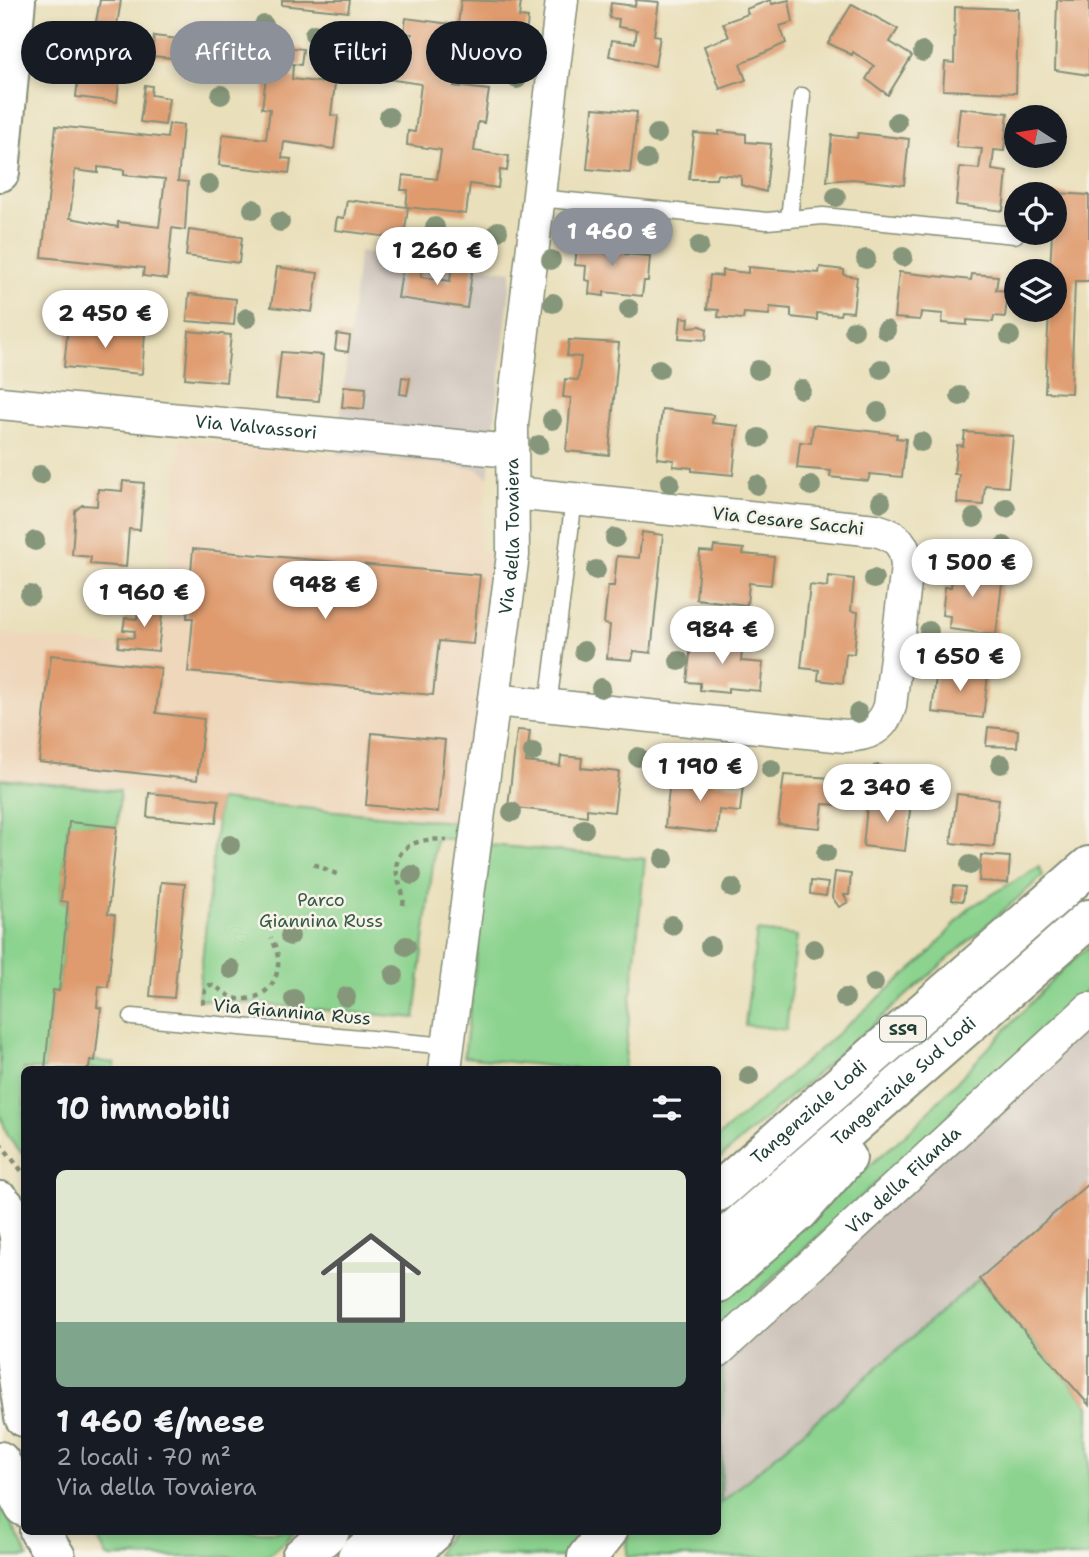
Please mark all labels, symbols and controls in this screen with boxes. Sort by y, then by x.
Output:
chip: Compra [21,21,156,84]
chip: Affitta [170,21,295,84]
chip: Filtri [309,21,412,84]
chip: Nuovo [426,21,547,84]
north arrow [1004,105,1068,168]
map controls [1004,105,1067,322]
button: locate [1004,182,1067,245]
pin: 1 460 € [547,208,677,268]
text: 1 460 € [567,216,657,246]
pin: 1 260 € [372,228,502,287]
text: 1 260 € [392,235,482,265]
button: layers [1004,259,1067,322]
pin: 2 450 € [40,290,170,350]
text: 2 450 € [58,298,152,328]
street label: Via Valvassori [194,409,318,445]
street label: Via della Tovaiera [493,458,525,616]
street label: Via Cesare Sacchi [711,501,865,541]
pin: 1 500 € [907,540,1037,599]
text: 1 500 € [928,547,1016,577]
pin: 948 € [276,562,374,621]
text: 948 € [289,569,361,599]
pin: 1 960 € [79,570,209,629]
text: 1 960 € [99,577,189,607]
pin: 984 € [673,606,771,666]
text: 984 € [686,614,758,644]
pin: 1 650 € [895,634,1025,693]
text: 1 650 € [916,641,1004,671]
pin: 1 190 € [635,744,765,803]
text: 1 190 € [658,751,742,781]
pin: 2 340 € [822,764,952,824]
text: 2 340 € [839,772,935,802]
park label: Parco Giannina Russ [259,888,383,933]
street label: Via Giannina Russ [212,993,372,1031]
street label: Tangenziale Sud Lodi [826,1011,981,1151]
road number: SS9 [880,1016,926,1042]
street label: Tangenziale Lodi [746,1054,872,1170]
text: 10 immobili [56,1088,230,1129]
icon: filters [648,1089,686,1127]
street label: Via della Filanda [840,1121,966,1239]
icon: home [308,1215,434,1341]
text: 1 460 €/mese [56,1401,265,1442]
text: 2 locali · 70 m² [56,1442,231,1472]
text: Via della Tovaiera [56,1472,256,1502]

